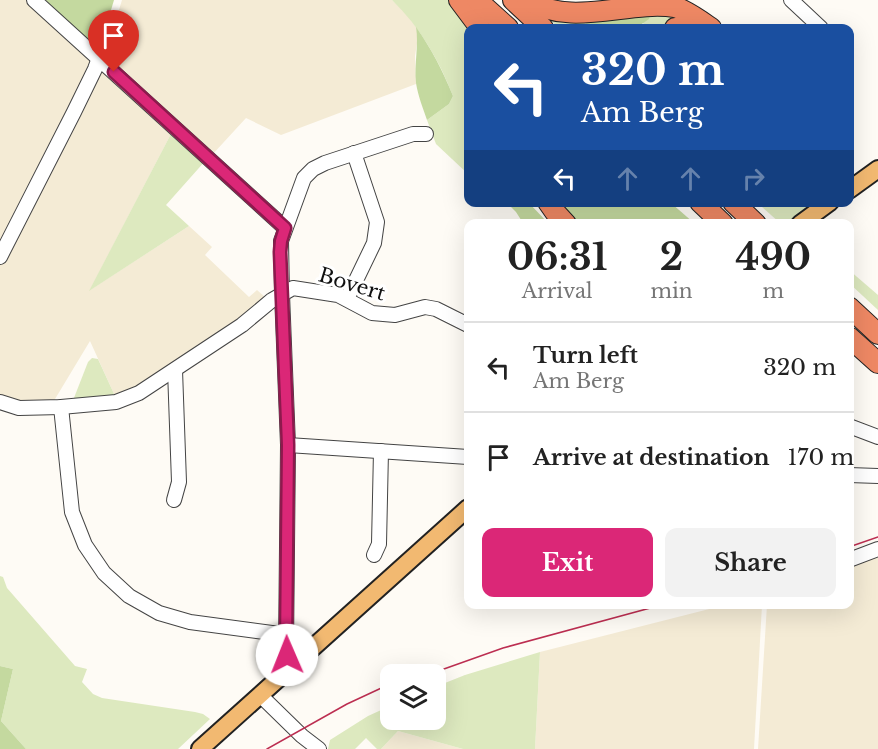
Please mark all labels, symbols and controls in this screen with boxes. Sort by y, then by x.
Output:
pin [88,10,139,72]
icon: arrive [97,19,130,52]
text: 320 m [581,44,724,96]
icon: left [482,48,560,126]
text: Am Berg [581,96,704,129]
icon: left [548,162,581,195]
icon: ahead [611,162,644,195]
icon: ahead [674,162,707,195]
icon: right [737,162,770,195]
text: 06:31 [507,235,607,280]
text: 2 [660,235,683,280]
text: 490 [736,235,811,280]
street label: Bovert [316,263,389,306]
text: Arrival [522,279,593,303]
text: min [650,279,692,303]
text: m [762,279,784,303]
text: Turn left [533,342,638,369]
icon: left [482,351,515,384]
text: 320 m [763,354,836,381]
text: Am Berg [533,369,624,393]
icon: arrive [482,441,515,474]
text: Arrive at destination [533,444,770,471]
text: 170 m [788,444,854,471]
button: Exit [482,528,653,597]
button: Share [665,528,836,597]
position arrow [255,623,319,687]
map controls [380,664,446,730]
button: layers [380,664,446,730]

